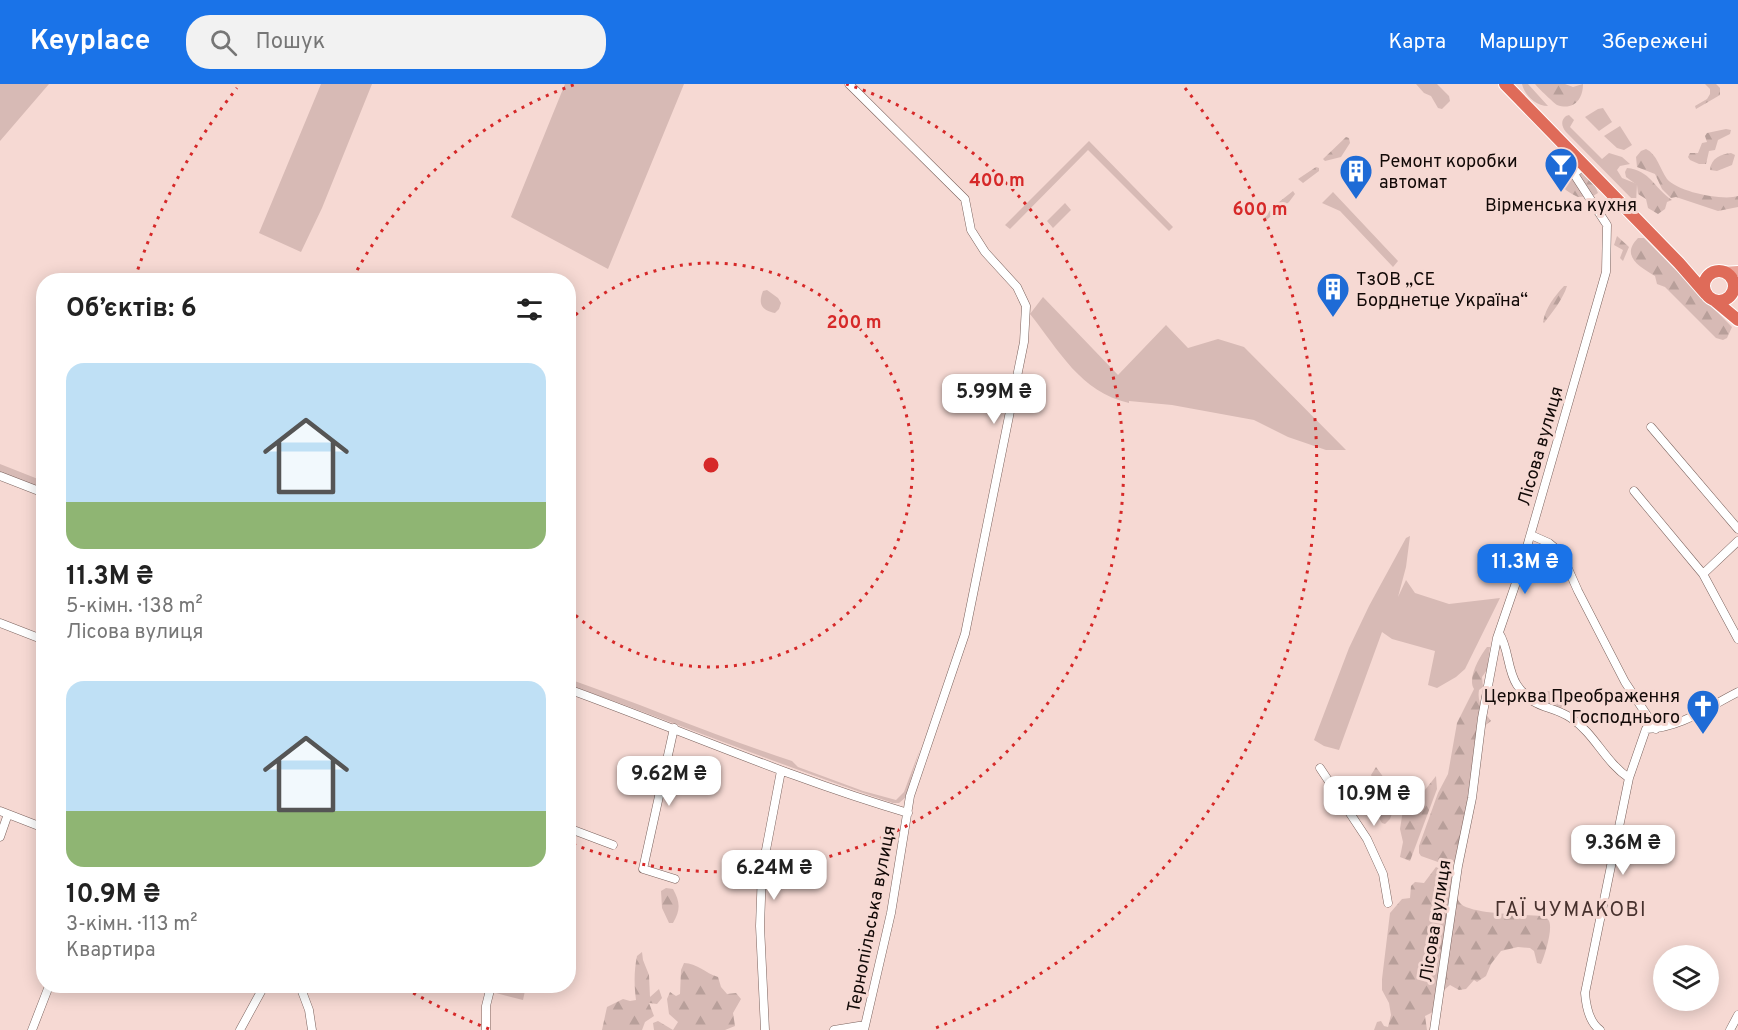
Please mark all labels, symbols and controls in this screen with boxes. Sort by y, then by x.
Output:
search box [186,15,606,69]
text: Keyplace [30,24,150,60]
icon: search [207,26,240,59]
text: Пошук [255,29,325,56]
text: Карта [1389,29,1446,56]
text: Маршрут [1479,29,1568,56]
text: Збережені [1601,29,1708,56]
bar icon: Вірменська кухня [1543,146,1579,193]
place label: Ремонт коробки автомат [1379,151,1518,195]
building icon: Ремонт коробки автомат [1338,153,1374,200]
text: 400 m [969,170,1025,193]
place label: Вірменська кухня [1485,195,1637,218]
text: 600 m [1232,199,1288,222]
place label: ТзОВ „СЕ Борднетце Україна“ [1356,269,1528,313]
building icon: ТзОВ „СЕ Борднетце Україна“ [1315,271,1351,318]
text: Об’єктів: 6 [66,293,197,326]
icon: filters [513,293,546,326]
text: 200 m [826,312,882,335]
pin: 5.99M ₴ [939,374,1049,425]
text: 5.99M ₴ [956,380,1032,406]
street label: Лісова вулиця [1513,384,1570,509]
icon: home [252,402,360,510]
centre of rings [701,455,721,475]
pin: 11.3M ₴ [1470,544,1580,595]
text: 11.3M ₴ [1491,550,1559,576]
text: 11.3M ₴ [66,561,153,594]
text: 5-кімн. · 138 m² [66,594,203,620]
text: Лісова вулиця [66,620,203,646]
place label: Церква Преображення Господнього [1484,686,1680,730]
church icon: Церква Преображення Господнього [1685,688,1721,735]
icon: home [252,720,360,828]
pin: 9.62M ₴ [614,756,724,807]
text: 9.62M ₴ [631,762,707,788]
pin: 10.9M ₴ [1319,776,1429,827]
text: 10.9M ₴ [1338,782,1410,808]
street label: Тернопільська вулиця [843,824,902,1015]
pin: 9.36M ₴ [1568,825,1678,876]
text: 9.36M ₴ [1585,831,1661,857]
pin: 6.24M ₴ [719,850,829,901]
text: 6.24M ₴ [736,856,812,882]
street label: Лісова вулиця [1415,858,1458,984]
text: 10.9M ₴ [66,879,160,912]
district label: ГАЇ ЧУМАКОВІ [1495,897,1647,924]
text: 3-кімн. · 113 m² [66,912,198,938]
text: Квартира [66,938,155,964]
map controls [1653,945,1719,1011]
button: layers [1653,945,1719,1011]

